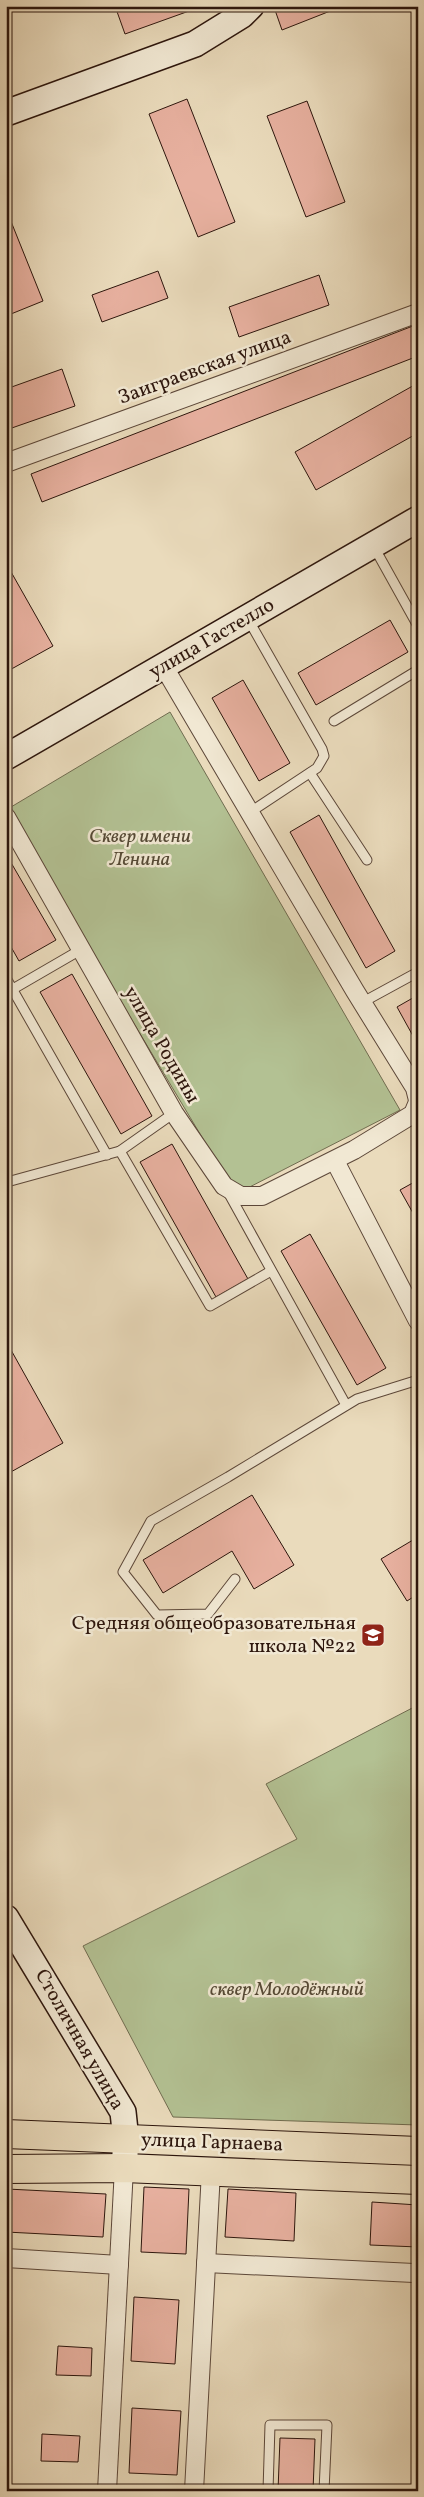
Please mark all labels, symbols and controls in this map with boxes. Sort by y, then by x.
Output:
street label: Заиграевская улица [115,324,296,412]
street label: улица Гастелло [144,592,280,686]
park label: Сквер имени Ленина [89,823,191,874]
street label: улица Родины [116,981,206,1109]
place label: Средняя общеобразовательная школа №22 [72,1610,356,1661]
school or university icon: Средняя общеобразовательная школа №22 [360,1622,386,1648]
street label: Столичная улица [27,1964,131,2116]
park label: сквер Молодёжный [210,1976,364,2004]
street label: улица Гарнаева [140,2127,284,2159]

